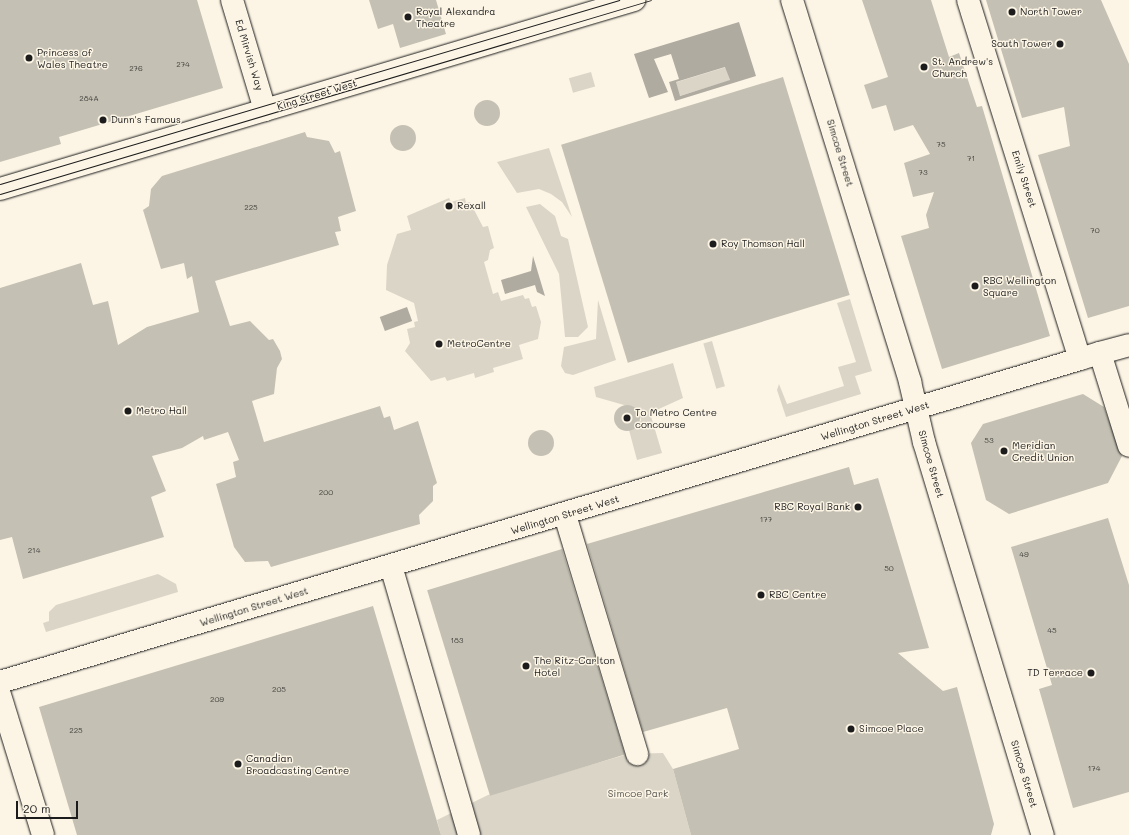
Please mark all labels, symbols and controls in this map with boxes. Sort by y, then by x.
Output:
place label: Royal Alexandra Theatre [416,5,496,28]
place label: North Tower [1020,6,1082,18]
marker: North Tower [1007,7,1017,17]
marker: Royal Alexandra Theatre [403,12,413,22]
street label: Ed Mirvish Way [233,18,265,92]
place label: South Tower [991,38,1052,50]
marker: South Tower [1055,39,1065,49]
place label: Princess of Wales Theatre [37,46,108,70]
marker: Princess of Wales Theatre [24,53,34,63]
place label: St. Andrew's Church [932,55,993,78]
house number: 274 [176,60,190,70]
marker: St. Andrew's Church [919,62,929,72]
house number: 276 [129,64,143,74]
street label: King Street West [276,77,358,113]
house number: 284A [79,94,99,104]
place label: Dunn's Famous [111,114,181,126]
marker: Dunn's Famous [98,115,108,125]
street label: Simcoe Street [824,118,856,188]
house number: 75 [936,140,946,150]
street label: Emily Street [1009,149,1039,209]
house number: 71 [967,154,975,164]
house number: 73 [918,168,928,178]
place label: Rexall [457,200,486,212]
marker: Rexall [444,201,454,211]
house number: 225 [244,203,258,213]
house number: 70 [1090,226,1100,236]
place label: Roy Thomson Hall [721,238,805,250]
marker: Roy Thomson Hall [708,239,718,249]
place label: RBC Wellington Square [983,274,1056,298]
marker: RBC Wellington Square [970,281,980,291]
place label: MetroCentre [447,338,511,350]
marker: MetroCentre [434,339,444,349]
street label: Wellington Street West [819,399,931,443]
place label: Metro Hall [136,405,187,417]
marker: Metro Hall [123,406,133,416]
place label: To Metro Centre concourse [635,406,717,430]
marker: To Metro Centre concourse [622,413,632,423]
street label: Simcoe Street [916,429,946,499]
house number: 53 [984,436,994,446]
place label: Meridian Credit Union [1012,439,1074,462]
marker: Meridian Credit Union [999,446,1009,456]
house number: 200 [319,488,333,498]
street label: Wellington Street West [509,493,621,537]
place label: RBC Royal Bank [774,501,850,513]
marker: RBC Royal Bank [853,502,863,512]
house number: 177 [760,515,772,525]
house number: 214 [28,546,40,556]
house number: 49 [1019,550,1029,560]
house number: 50 [884,564,894,574]
street label: Wellington Street West [198,585,310,629]
place label: RBC Centre [769,589,826,601]
marker: RBC Centre [756,590,766,600]
house number: 45 [1047,626,1057,636]
house number: 183 [450,636,464,646]
place label: The Ritz-Carlton Hotel [534,654,615,678]
marker: The Ritz-Carlton Hotel [521,661,531,671]
place label: TD Terrace [1027,667,1083,679]
marker: TD Terrace [1086,668,1096,678]
house number: 205 [272,685,286,695]
house number: 209 [210,695,224,705]
place label: Simcoe Place [859,723,924,735]
marker: Simcoe Place [846,724,856,734]
house number: 225 [69,726,83,736]
street label: Simcoe Street [1008,739,1040,809]
place label: Canadian Broadcasting Centre [246,752,349,776]
marker: Canadian Broadcasting Centre [233,759,243,769]
house number: 174 [1088,764,1100,774]
park label: Simcoe Park [608,788,668,800]
scale bar [18,793,80,819]
text: 20 m [23,800,51,816]

